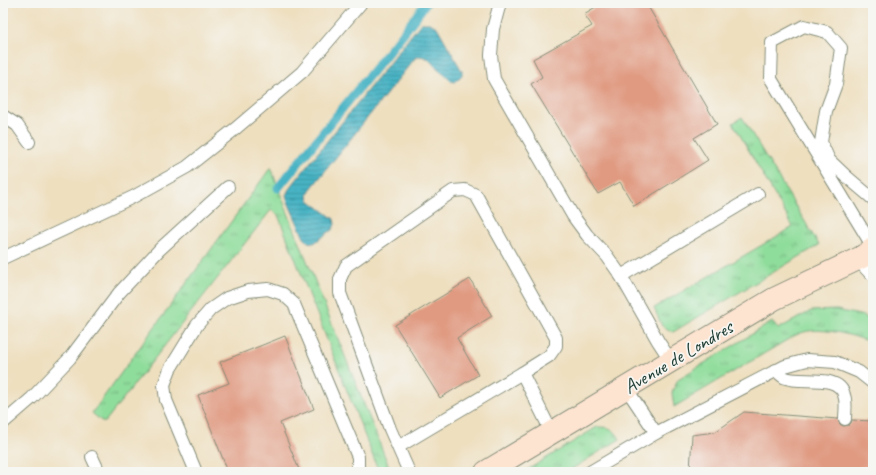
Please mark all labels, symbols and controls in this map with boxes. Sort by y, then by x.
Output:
street label: Avenue de Londres [619,314,739,399]

